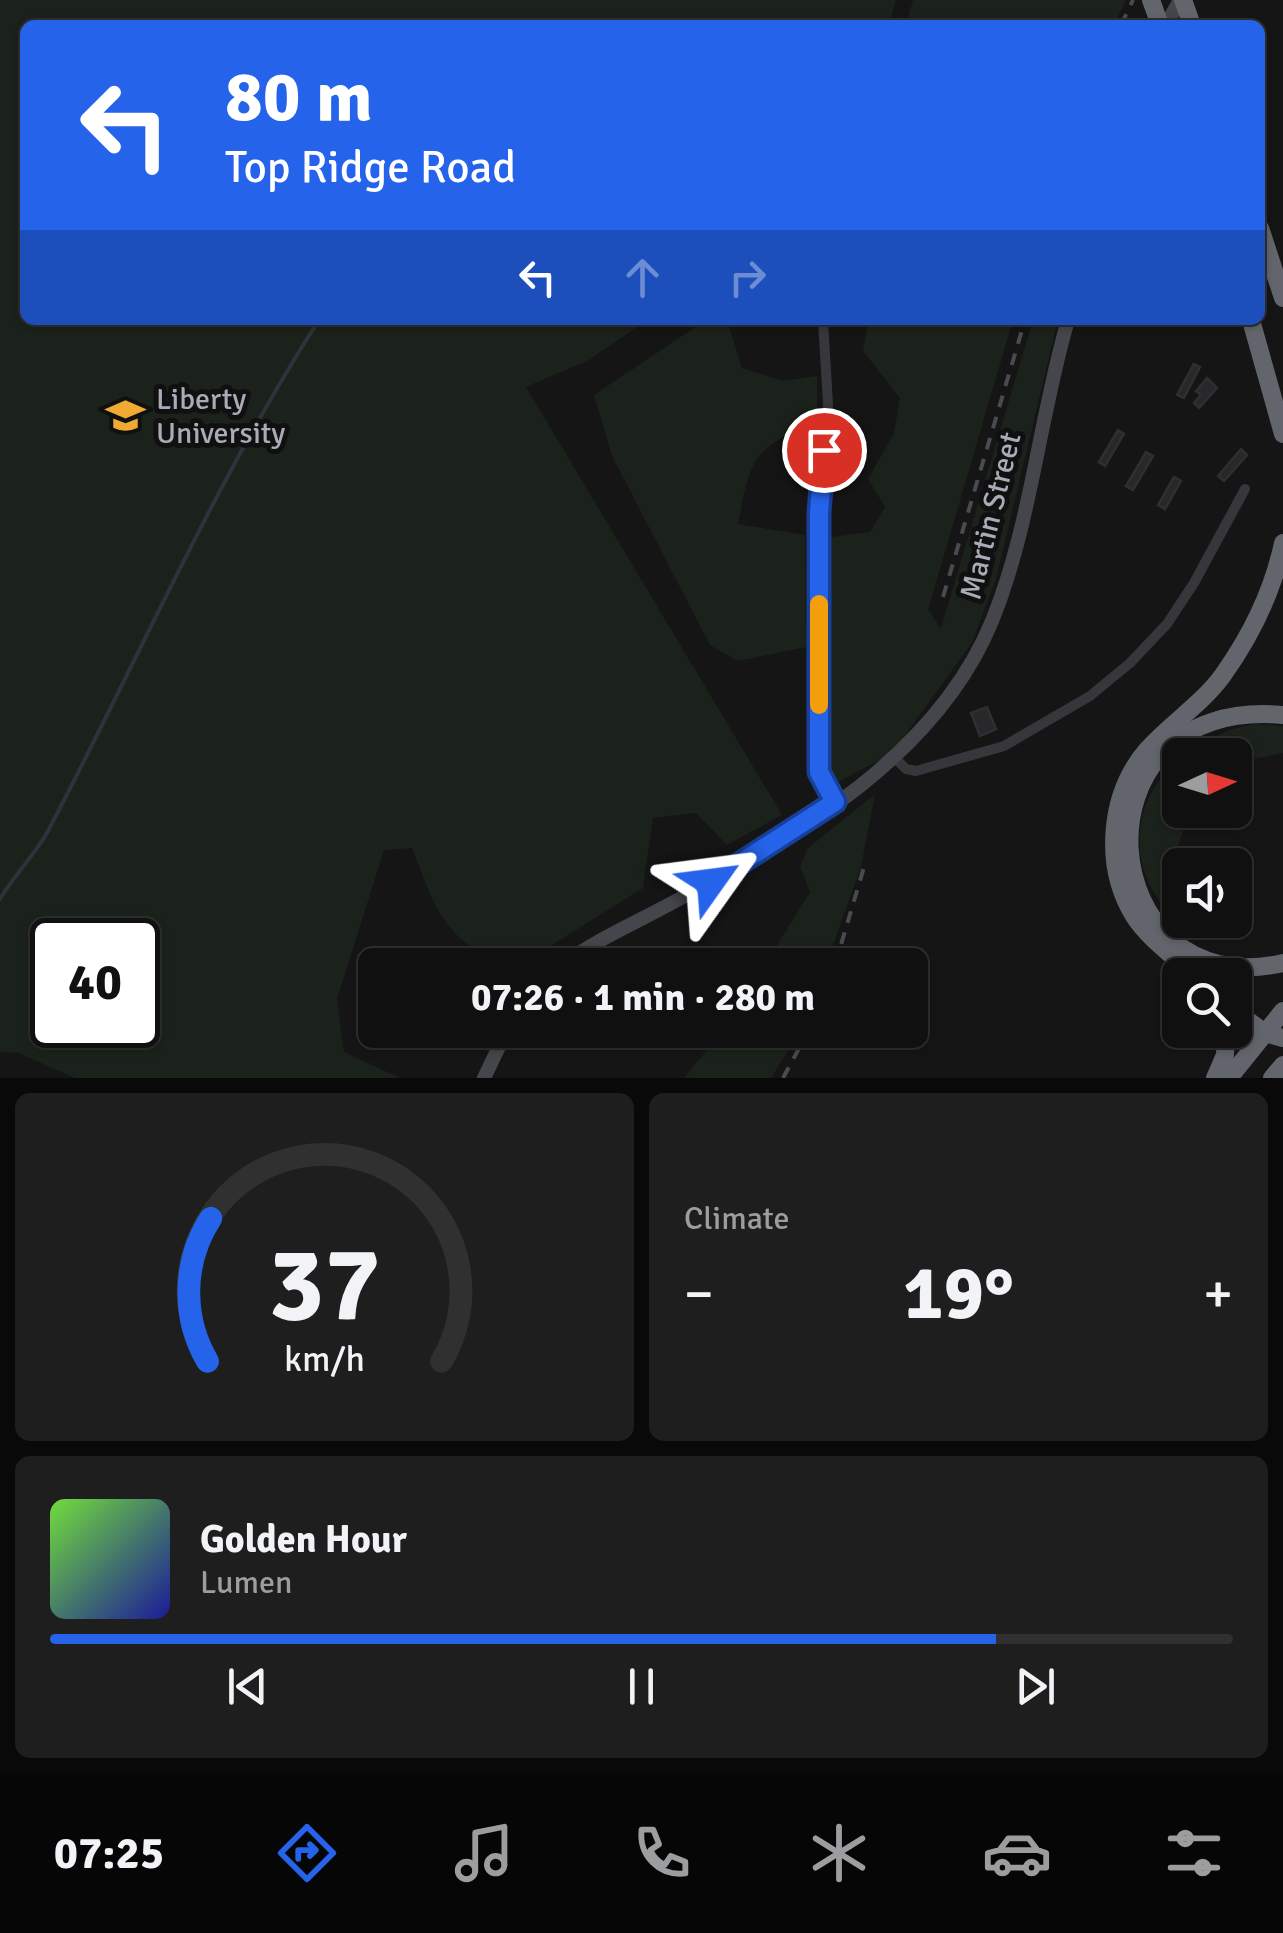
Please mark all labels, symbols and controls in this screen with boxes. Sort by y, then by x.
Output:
text: 80 m [225,54,373,140]
icon: left [60,60,190,190]
text: Top Ridge Road [225,140,516,195]
icon: left [510,250,565,305]
icon: ahead [615,250,670,305]
icon: right [720,250,775,305]
place label: Liberty University [156,381,285,452]
school or university icon: Liberty University [105,395,147,437]
pin [782,408,867,493]
icon: arrive [797,423,852,478]
street label: Martin Street [952,429,1030,603]
north arrow [1162,738,1252,828]
map controls [1162,738,1252,1048]
position arrow [659,830,763,934]
button: sound [1162,848,1252,938]
speed limit sign: 40 [30,918,160,1048]
button: search [1162,958,1252,1048]
text: 07:26 · 1 min · 280 m [471,974,815,1021]
text: Climate [684,1199,790,1238]
text: 37 [268,1221,381,1349]
text: 19° [903,1247,1014,1340]
text: − [684,1260,714,1328]
text: + [1203,1260,1233,1328]
text: km/h [284,1337,365,1381]
text: Golden Hour [200,1516,407,1563]
text: Lumen [200,1563,292,1602]
icon: previous [220,1659,275,1714]
icon: pause [614,1659,669,1714]
icon: next [1008,1659,1063,1714]
icon: directions [272,1818,342,1888]
icon: music [449,1818,519,1888]
icon: phone [627,1818,697,1888]
icon: climate [804,1818,874,1888]
icon: car [982,1818,1052,1888]
icon: filters [1159,1818,1229,1888]
text: 07:25 [54,1826,164,1881]

